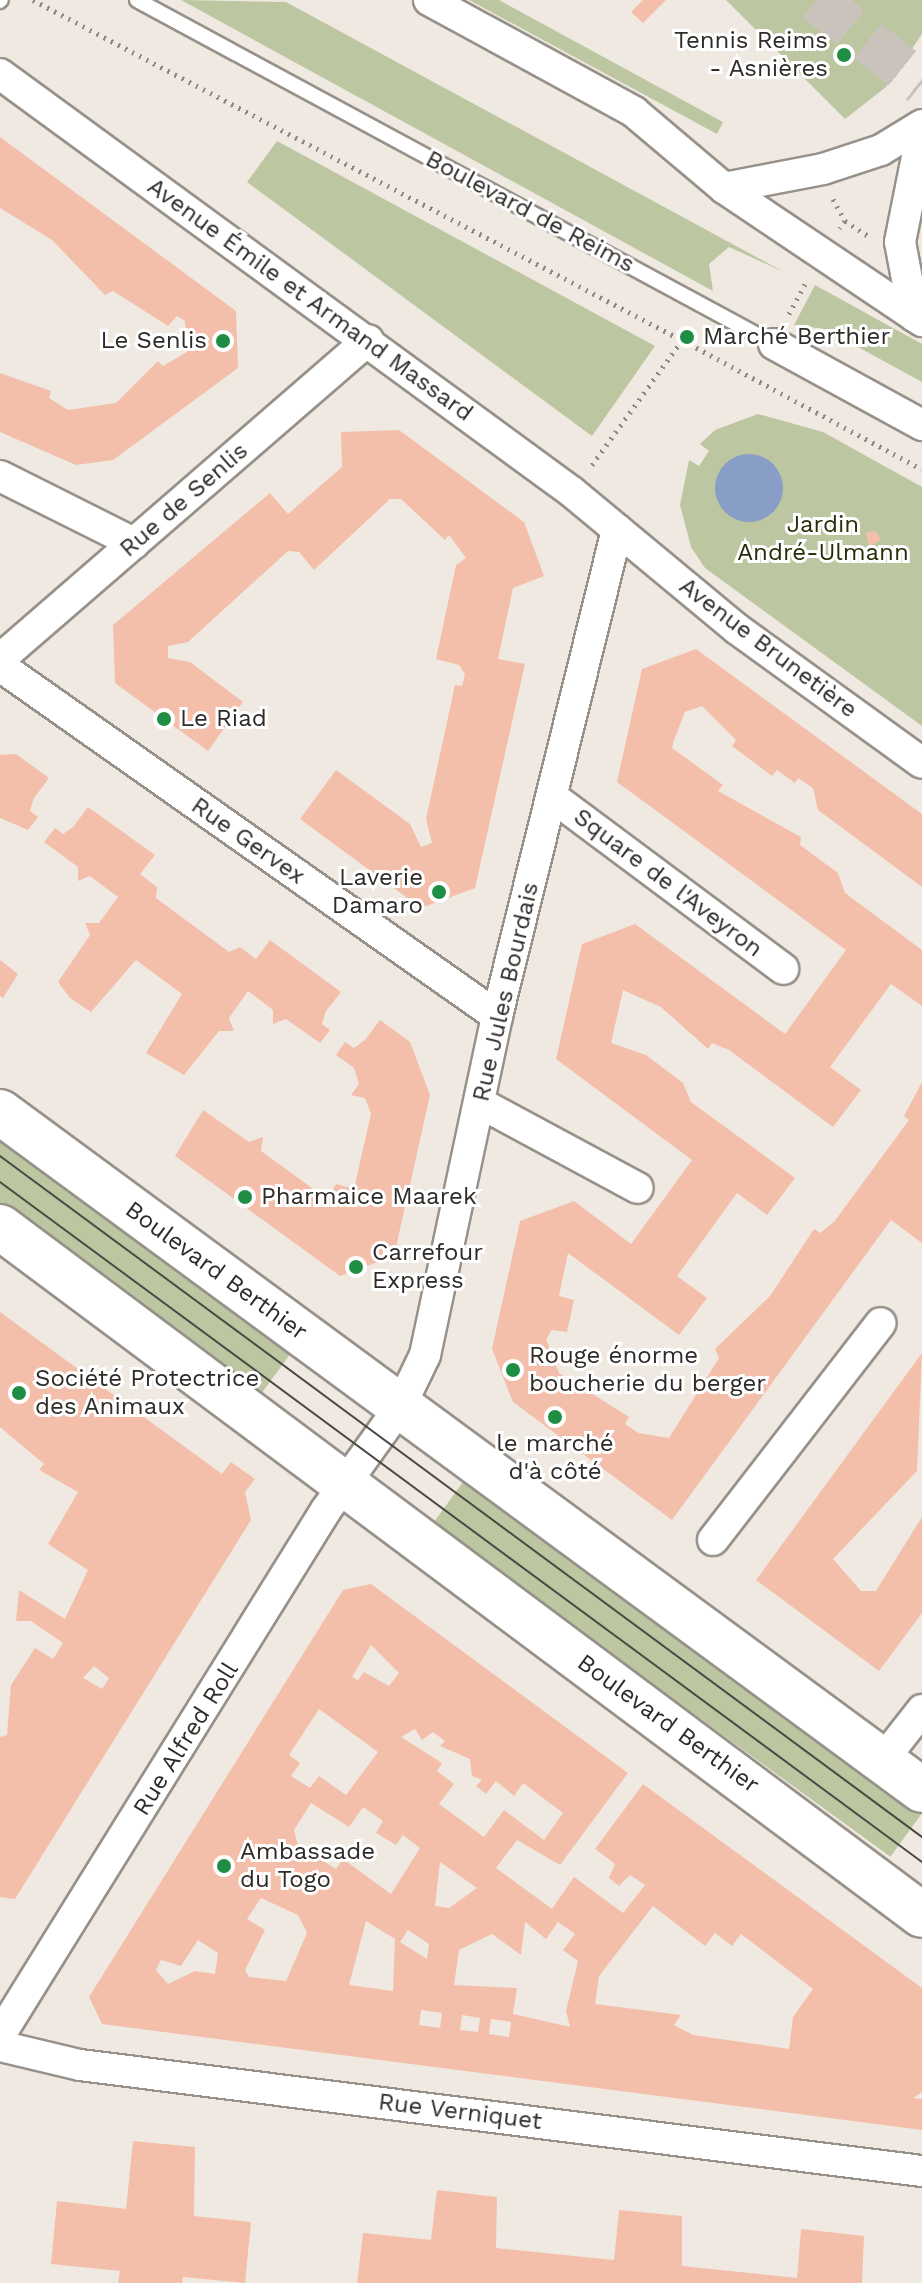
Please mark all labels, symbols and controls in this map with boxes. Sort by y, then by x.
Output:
place label: Tennis Reims - Asnières [674,27,828,83]
marker: Tennis Reims - Asnières [835,46,853,64]
street label: Boulevard de Reims [421,145,639,279]
street label: Avenue Émile et Armand Massard [141,172,479,428]
place label: Marché Berthier [703,323,890,351]
place label: Le Senlis [101,327,207,355]
marker: Marché Berthier [678,328,696,346]
marker: Le Senlis [214,332,232,350]
street label: Rue de Senlis [114,437,254,563]
park label: Jardin André-Ulmann [737,511,909,567]
street label: Avenue Brunetière [673,572,863,724]
place label: Le Riad [180,705,267,733]
marker: Le Riad [155,710,173,728]
street label: Rue Gervex [186,791,310,891]
street label: Square de l'Aveyron [568,803,768,963]
place label: Laverie Damaro [332,864,423,920]
street label: Rue Jules Bourdais [467,879,545,1105]
marker: Laverie Damaro [430,883,448,901]
place label: Pharmaice Maarek [261,1183,477,1211]
marker: Pharmaice Maarek [236,1188,254,1206]
street label: Boulevard Berthier [119,1195,313,1347]
place label: Carrefour Express [372,1239,483,1295]
marker: Carrefour Express [347,1258,365,1276]
place label: Rouge énorme boucherie du berger [529,1342,766,1398]
marker: Rouge énorme boucherie du berger [504,1361,522,1379]
place label: Société Protectrice des Animaux [35,1365,259,1421]
marker: Société Protectrice des Animaux [10,1384,28,1402]
marker: le marché d'à côté [546,1408,564,1426]
place label: le marché d'à côté [496,1430,614,1486]
street label: Boulevard Berthier [571,1648,765,1800]
street label: Rue Alfred Roll [127,1657,245,1821]
place label: Ambassade du Togo [240,1838,375,1894]
marker: Ambassade du Togo [215,1857,233,1875]
street label: Rue Verniquet [376,2088,544,2136]

